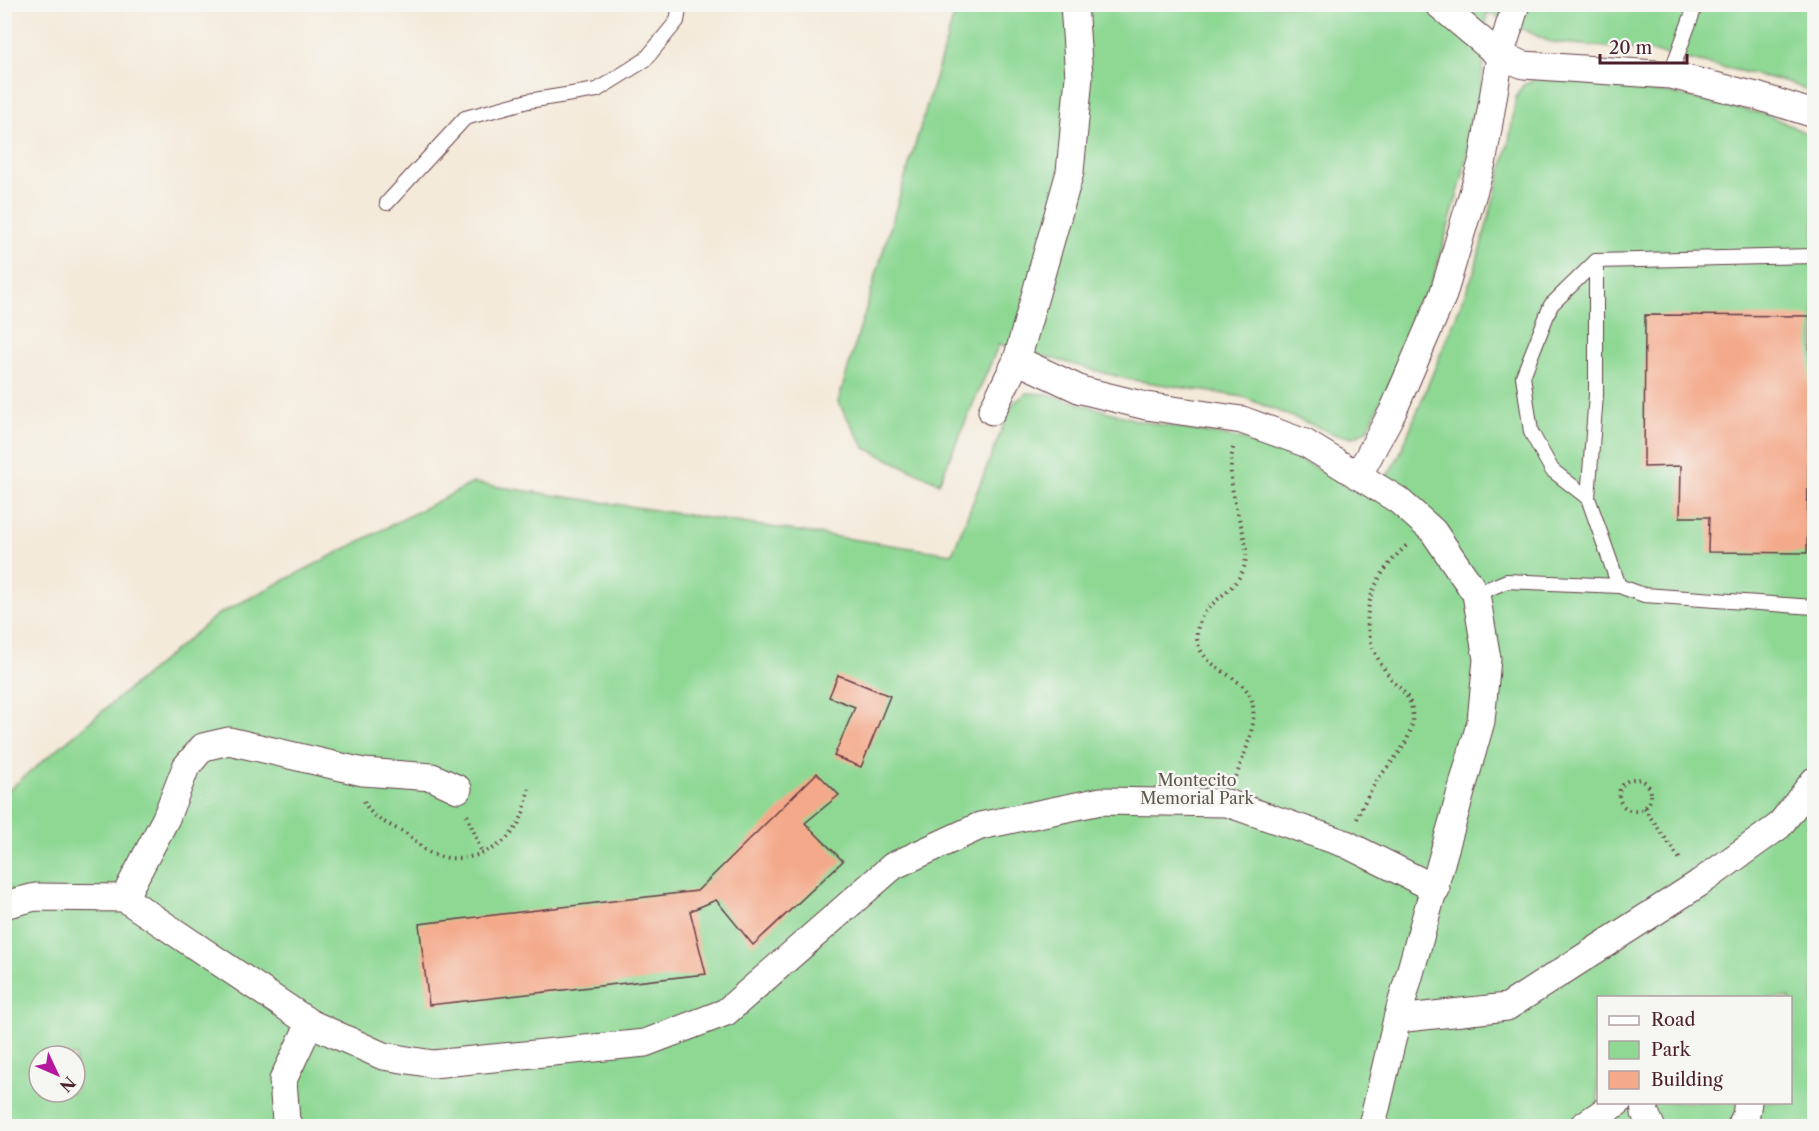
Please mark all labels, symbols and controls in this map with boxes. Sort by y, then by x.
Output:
scale bar [1600,27,1687,65]
text: 20 m [1609,37,1653,59]
park label: Montecito Memorial Park [1140,770,1254,808]
legend [1597,996,1792,1104]
text: Road [1651,1009,1696,1031]
text: Park [1651,1039,1692,1061]
north arrow [27,1044,87,1104]
text: Building [1651,1069,1723,1091]
text: N [56,1072,80,1096]

